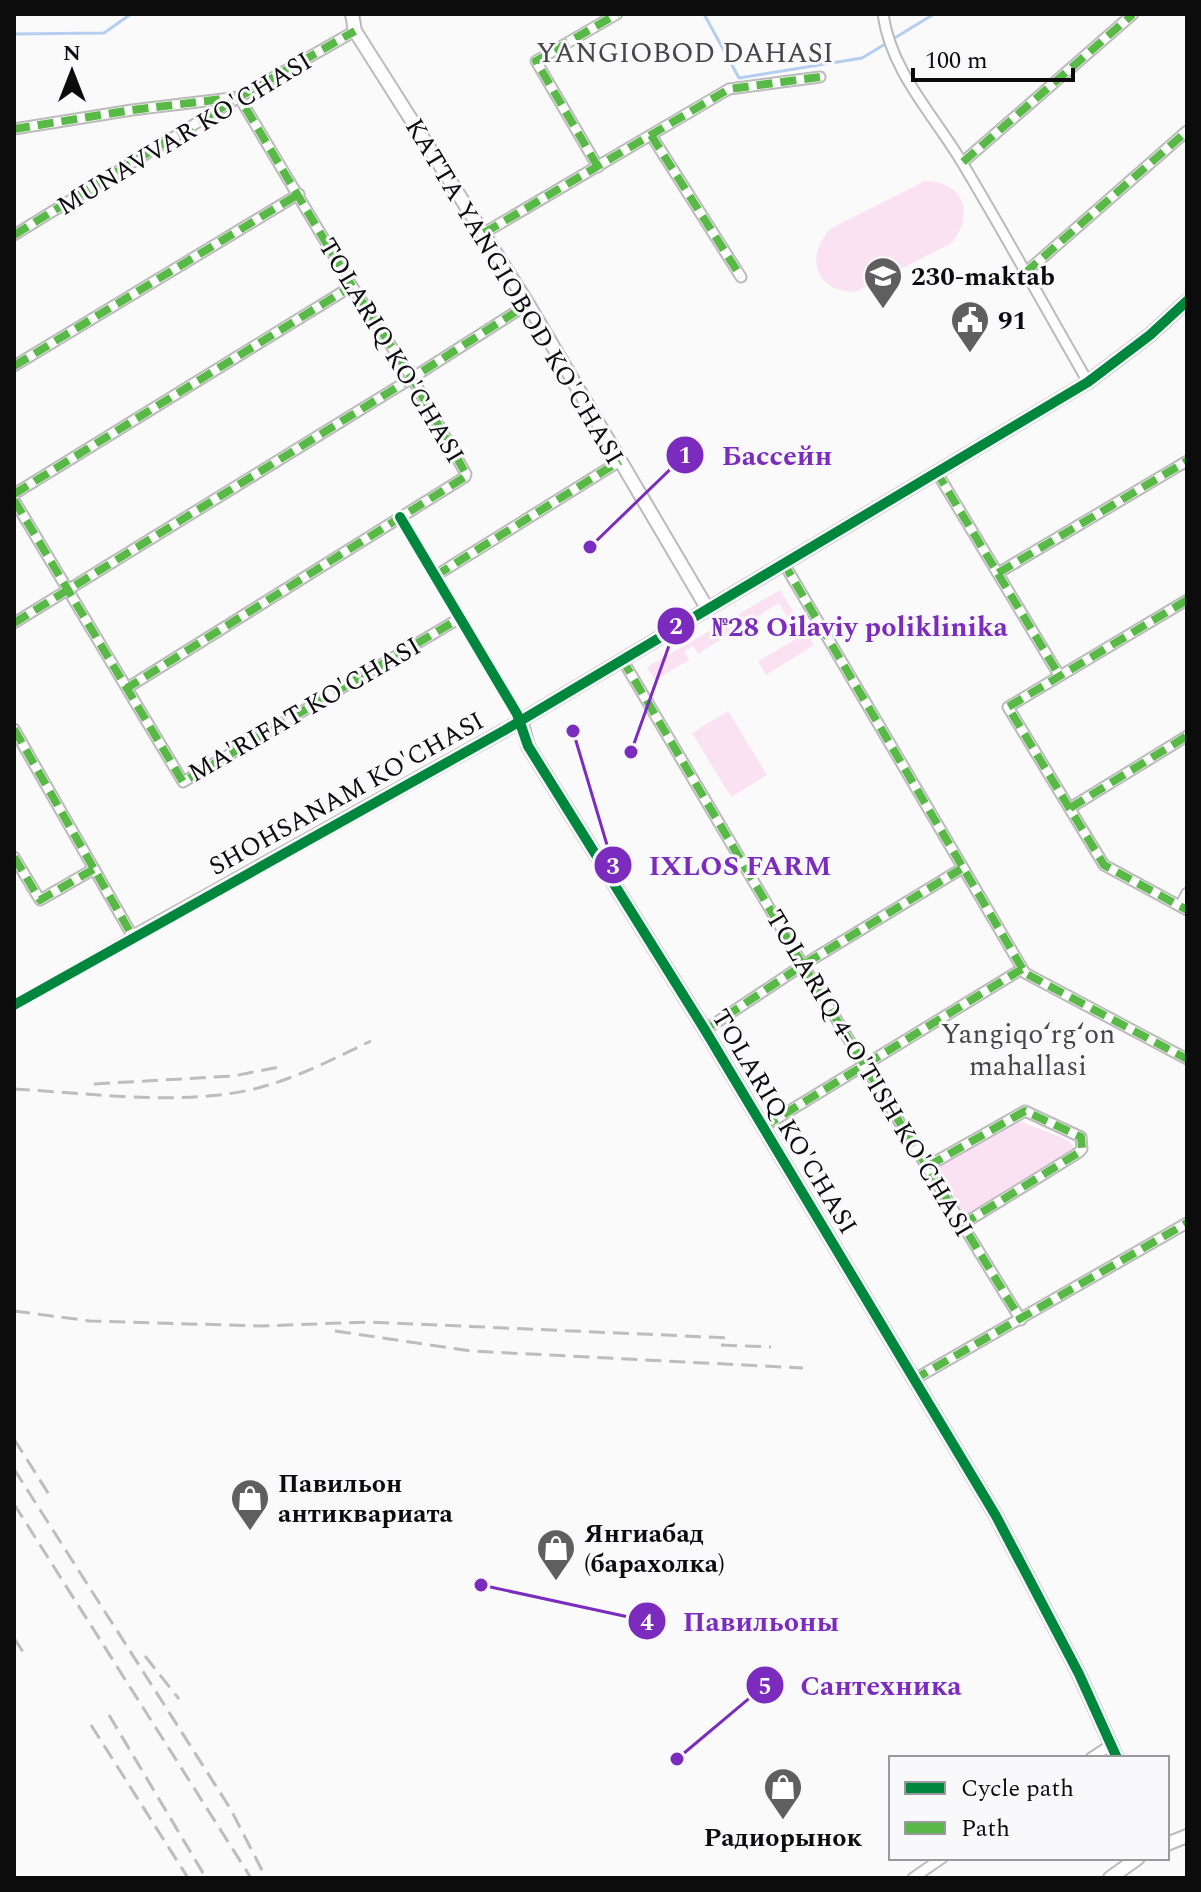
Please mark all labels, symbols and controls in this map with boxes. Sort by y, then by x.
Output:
north arrow [32,32,112,112]
district label: YANGIOBOD DAHASI [536,32,834,75]
scale bar [913,32,1073,82]
text: 100 m [925,43,988,79]
street label: MUNAVVAR KO'CHASI [51,45,317,221]
street label: KATTA YANGIOBOD KO'CHASI [394,110,634,473]
street label: TOLARIQ KO'CHASI [308,230,475,471]
school or university icon: 230-maktab [862,255,904,310]
place label: 230-maktab [911,257,1055,297]
public building icon: 91 [949,299,991,354]
place label: 91 [998,301,1027,341]
callout: Бассейн [665,429,848,481]
text: Бассейн [722,435,832,478]
text: 1 [678,438,692,474]
callout: №28 Oilaviy poliklinika [656,600,1024,652]
text: №28 Oilaviy poliklinika [712,606,1009,649]
text: 2 [669,609,683,645]
street label: MA'RIFAT KO'CHASI [181,627,428,793]
street label: SHOHSANAM KO'CHASI [201,701,491,886]
callout: IXLOS FARM [593,839,848,891]
text: IXLOS FARM [649,845,831,888]
text: 3 [606,849,620,885]
street label: TOLARIQ 4-O'TISH KO'CHASI [755,902,983,1245]
street label: TOLARIQ KO'CHASI [701,1001,868,1242]
district label: Yangiqoʻrgʻon mahallasi [941,1013,1115,1088]
place label: Павильон антиквариата [278,1464,454,1534]
shop icon: Павильон антиквариата [229,1477,271,1532]
place label: Янгиабад (барахолка) [584,1514,725,1584]
shop icon: Янгиабад (барахолка) [535,1527,577,1582]
callout: Павильоны [627,1595,856,1647]
text: Павильоны [683,1601,839,1644]
text: 4 [640,1605,654,1641]
callout: Сантехника [745,1659,978,1711]
text: Сантехника [800,1665,962,1708]
text: 5 [758,1669,772,1705]
legend [889,1756,1169,1860]
shop icon: Радиорынок [762,1766,804,1821]
text: Cycle path [961,1771,1074,1807]
text: Path [961,1811,1010,1847]
place label: Радиорынок [704,1818,863,1858]

